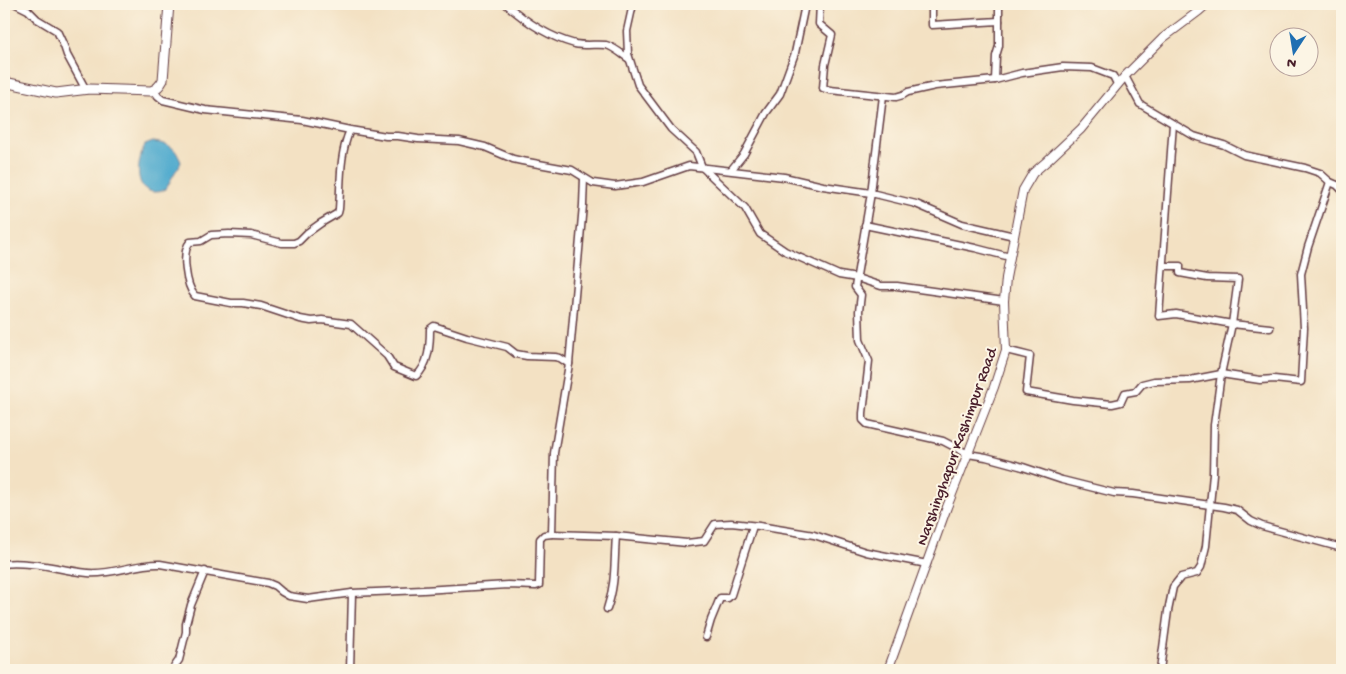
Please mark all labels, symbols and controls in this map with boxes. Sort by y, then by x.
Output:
north arrow [1268,28,1318,78]
text: N [1286,53,1298,72]
street label: Narshinghapur Kashimpur Road [914,344,1003,549]

